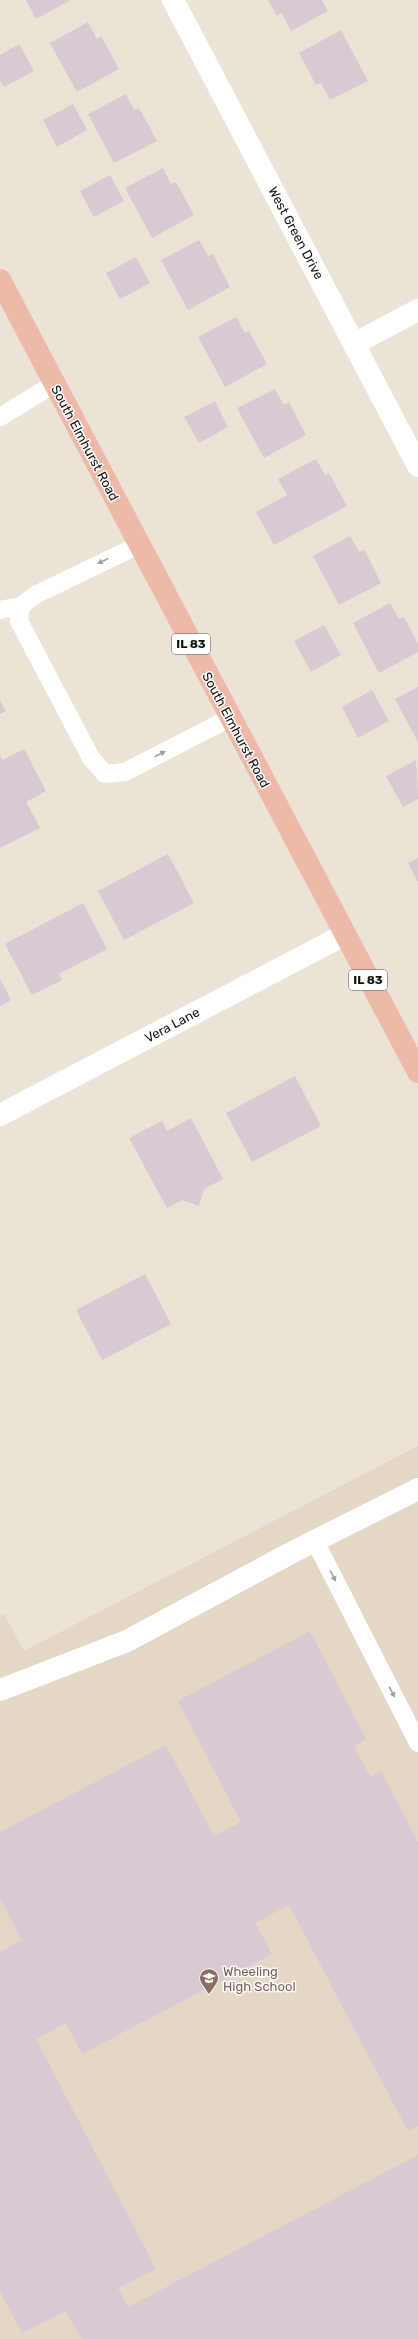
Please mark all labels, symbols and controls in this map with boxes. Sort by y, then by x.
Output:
street label: West Green Drive [265,184,327,282]
street label: South Elmhurst Road [48,383,122,503]
one-way arrow [98,558,109,564]
road number: IL 83 [172,634,210,654]
street label: South Elmhurst Road [199,670,273,790]
one-way arrow [154,751,165,758]
road number: IL 83 [349,970,387,990]
street label: Vera Lane [142,1004,202,1046]
one-way arrow [330,1570,336,1581]
one-way arrow [388,1686,395,1697]
place label: Wheeling High School [223,1964,296,1995]
school or university icon: Wheeling High School [198,1967,220,1995]

